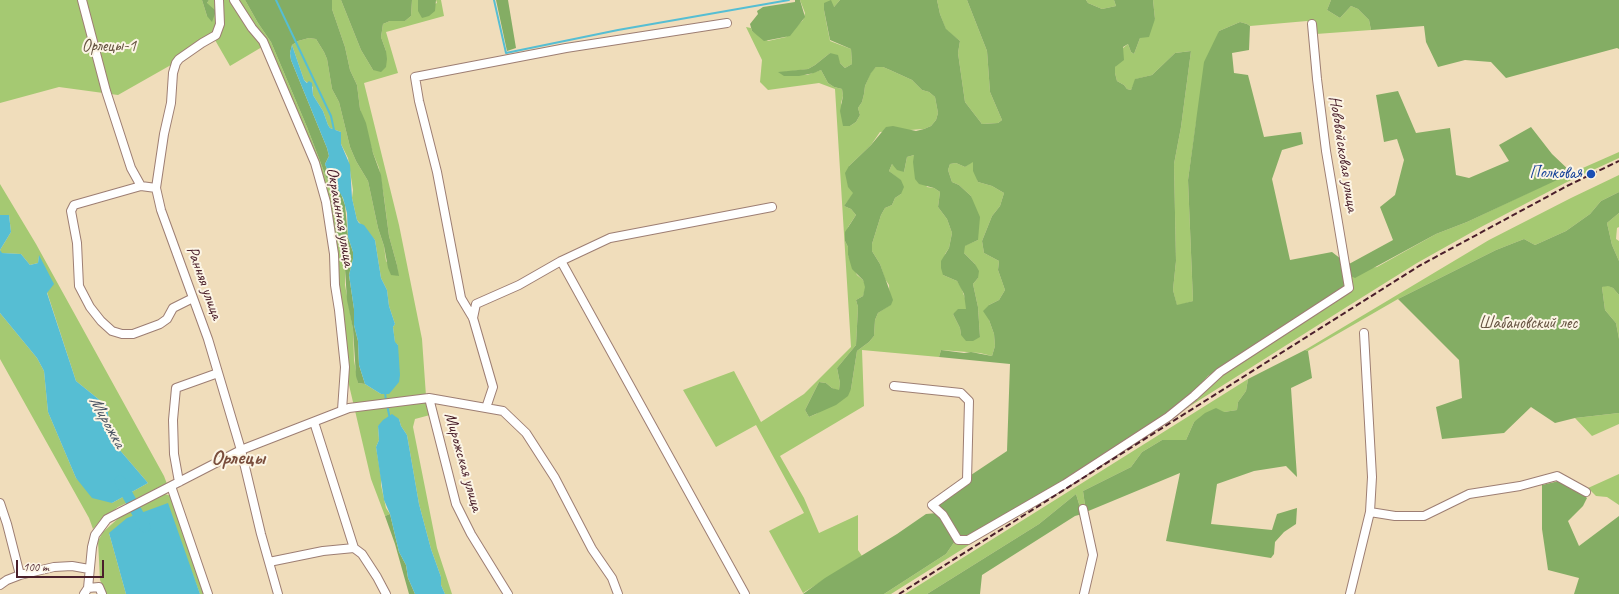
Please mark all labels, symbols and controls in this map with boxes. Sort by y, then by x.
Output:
park label: Орлецы-1 [82,37,136,57]
street label: Нововойсковая улица [1324,94,1362,214]
place label: Полковая [1530,164,1582,184]
street label: Окраинная улица [321,166,359,268]
marker: Полковая [1585,168,1597,180]
street label: Ранняя улица [181,244,227,322]
park label: Шабановский лес [1479,314,1577,334]
water label: Мирожка [84,392,130,452]
street label: Мирожская улица [439,410,487,514]
district label: Орлецы [211,445,265,471]
scale bar [18,552,106,578]
text: 100 m [23,559,49,575]

